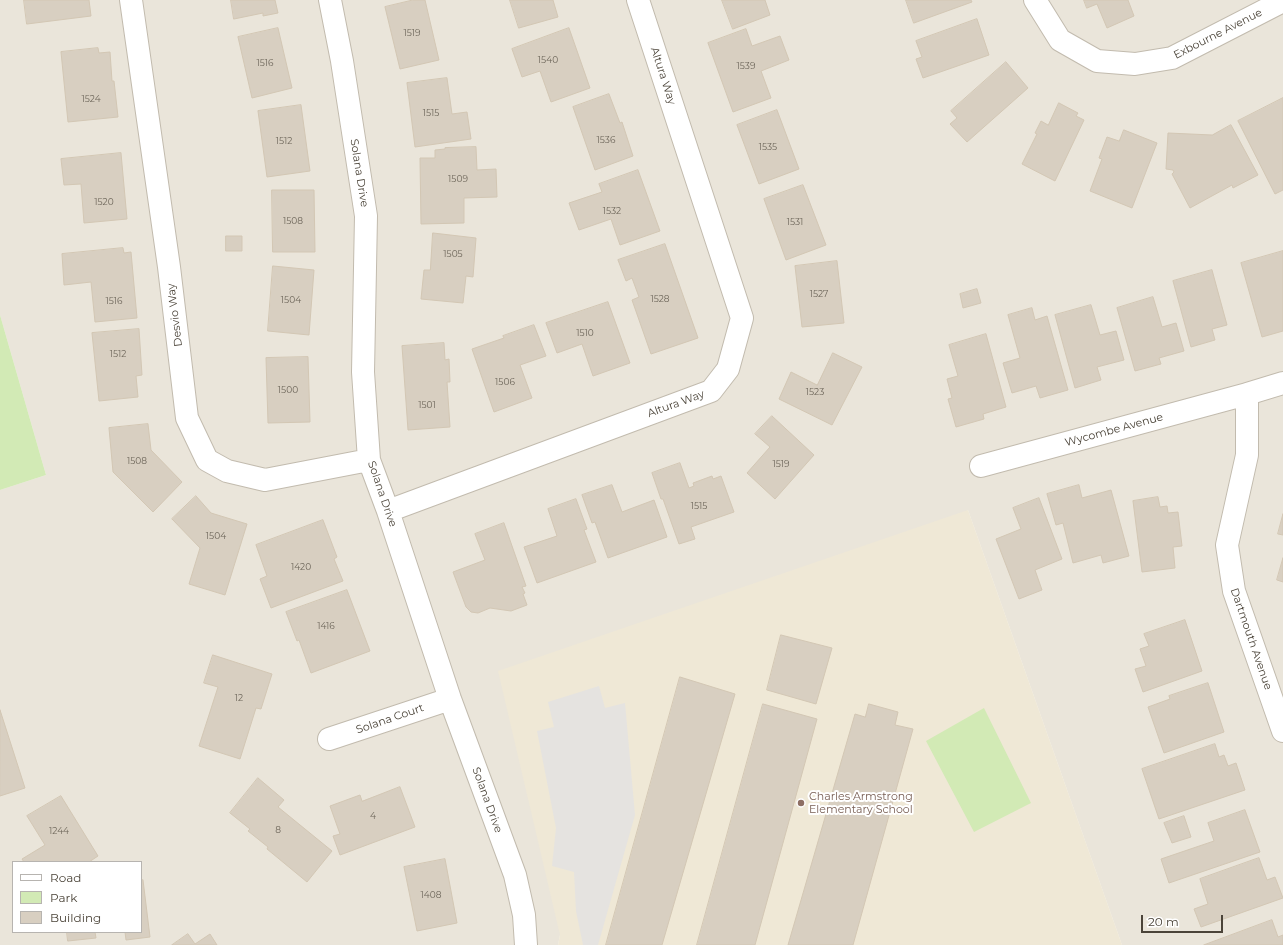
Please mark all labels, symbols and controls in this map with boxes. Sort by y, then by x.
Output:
street label: Exbourne Avenue [1172,6,1264,62]
house number: 1519 [403,28,421,38]
street label: Altura Way [647,46,679,106]
house number: 1540 [538,55,558,65]
house number: 1516 [256,58,274,68]
house number: 1539 [737,61,755,71]
house number: 1524 [81,94,101,104]
house number: 1515 [423,108,439,118]
house number: 1536 [597,135,615,145]
house number: 1512 [276,136,292,146]
street label: Solana Drive [347,138,371,208]
house number: 1535 [759,142,777,152]
house number: 1509 [448,174,468,184]
house number: 1520 [94,197,114,207]
house number: 1532 [603,206,621,216]
house number: 1508 [283,216,303,226]
house number: 1531 [787,217,803,227]
house number: 1505 [443,249,463,259]
street label: Desvio Way [165,283,185,347]
house number: 1527 [810,289,828,299]
house number: 1528 [650,294,670,304]
house number: 1504 [281,295,301,305]
house number: 1516 [105,296,123,306]
house number: 1510 [576,328,594,338]
house number: 1512 [110,349,126,359]
house number: 1506 [495,377,515,387]
house number: 1500 [278,385,298,395]
house number: 1523 [806,387,824,397]
street label: Altura Way [646,388,706,420]
house number: 1501 [418,400,436,410]
street label: Wycombe Avenue [1063,411,1165,449]
house number: 1508 [127,456,147,466]
street label: Solana Drive [365,459,399,529]
house number: 1519 [772,459,790,469]
house number: 1515 [691,501,707,511]
house number: 1504 [206,531,226,541]
house number: 1420 [291,562,311,572]
street label: Dartmouth Avenue [1227,586,1275,692]
house number: 1416 [317,621,335,631]
house number: 12 [235,693,243,703]
street label: Solana Court [354,701,426,737]
street label: Solana Drive [469,765,505,835]
place label: Charles Armstrong Elementary School [809,790,913,816]
marker: Charles Armstrong Elementary School [796,798,806,808]
house number: 4 [370,811,376,821]
house number: 8 [275,825,281,835]
house number: 1244 [49,826,69,836]
legend [12,861,142,933]
text: Road [50,870,81,885]
text: Park [50,890,77,905]
house number: 1408 [421,890,441,900]
scale bar [1143,907,1225,933]
text: Building [50,910,101,925]
text: 20 m [1148,914,1179,929]

